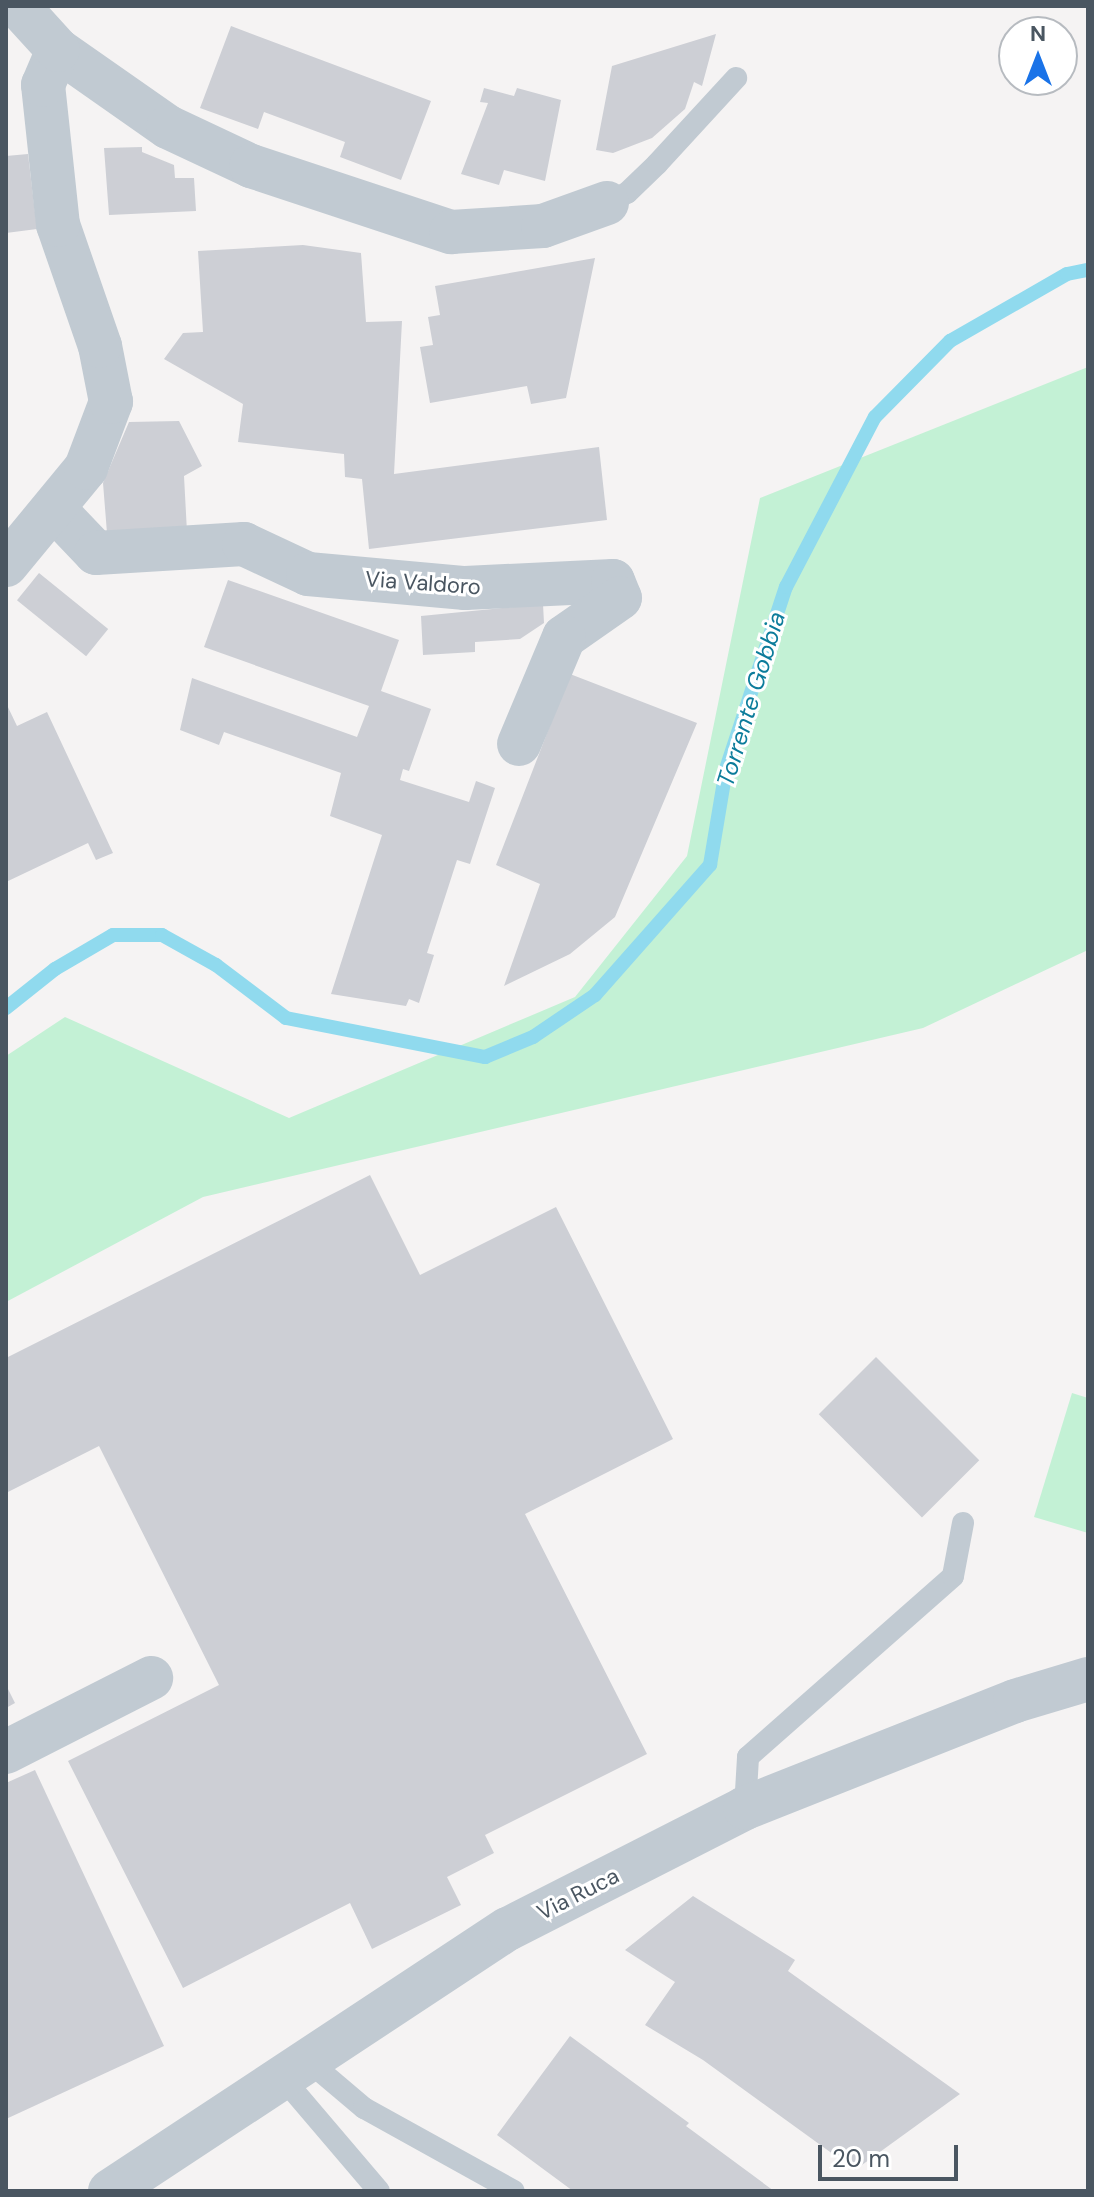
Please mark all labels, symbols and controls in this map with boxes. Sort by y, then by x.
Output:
north arrow [998,16,1078,96]
text: N [1030,19,1046,48]
street label: Via Valdoro [364,566,482,600]
water label: Torrente Gobbia [711,608,791,790]
street label: Via Ruca [533,1862,623,1926]
scale bar [822,2129,962,2179]
text: 20 m [832,2143,890,2174]

